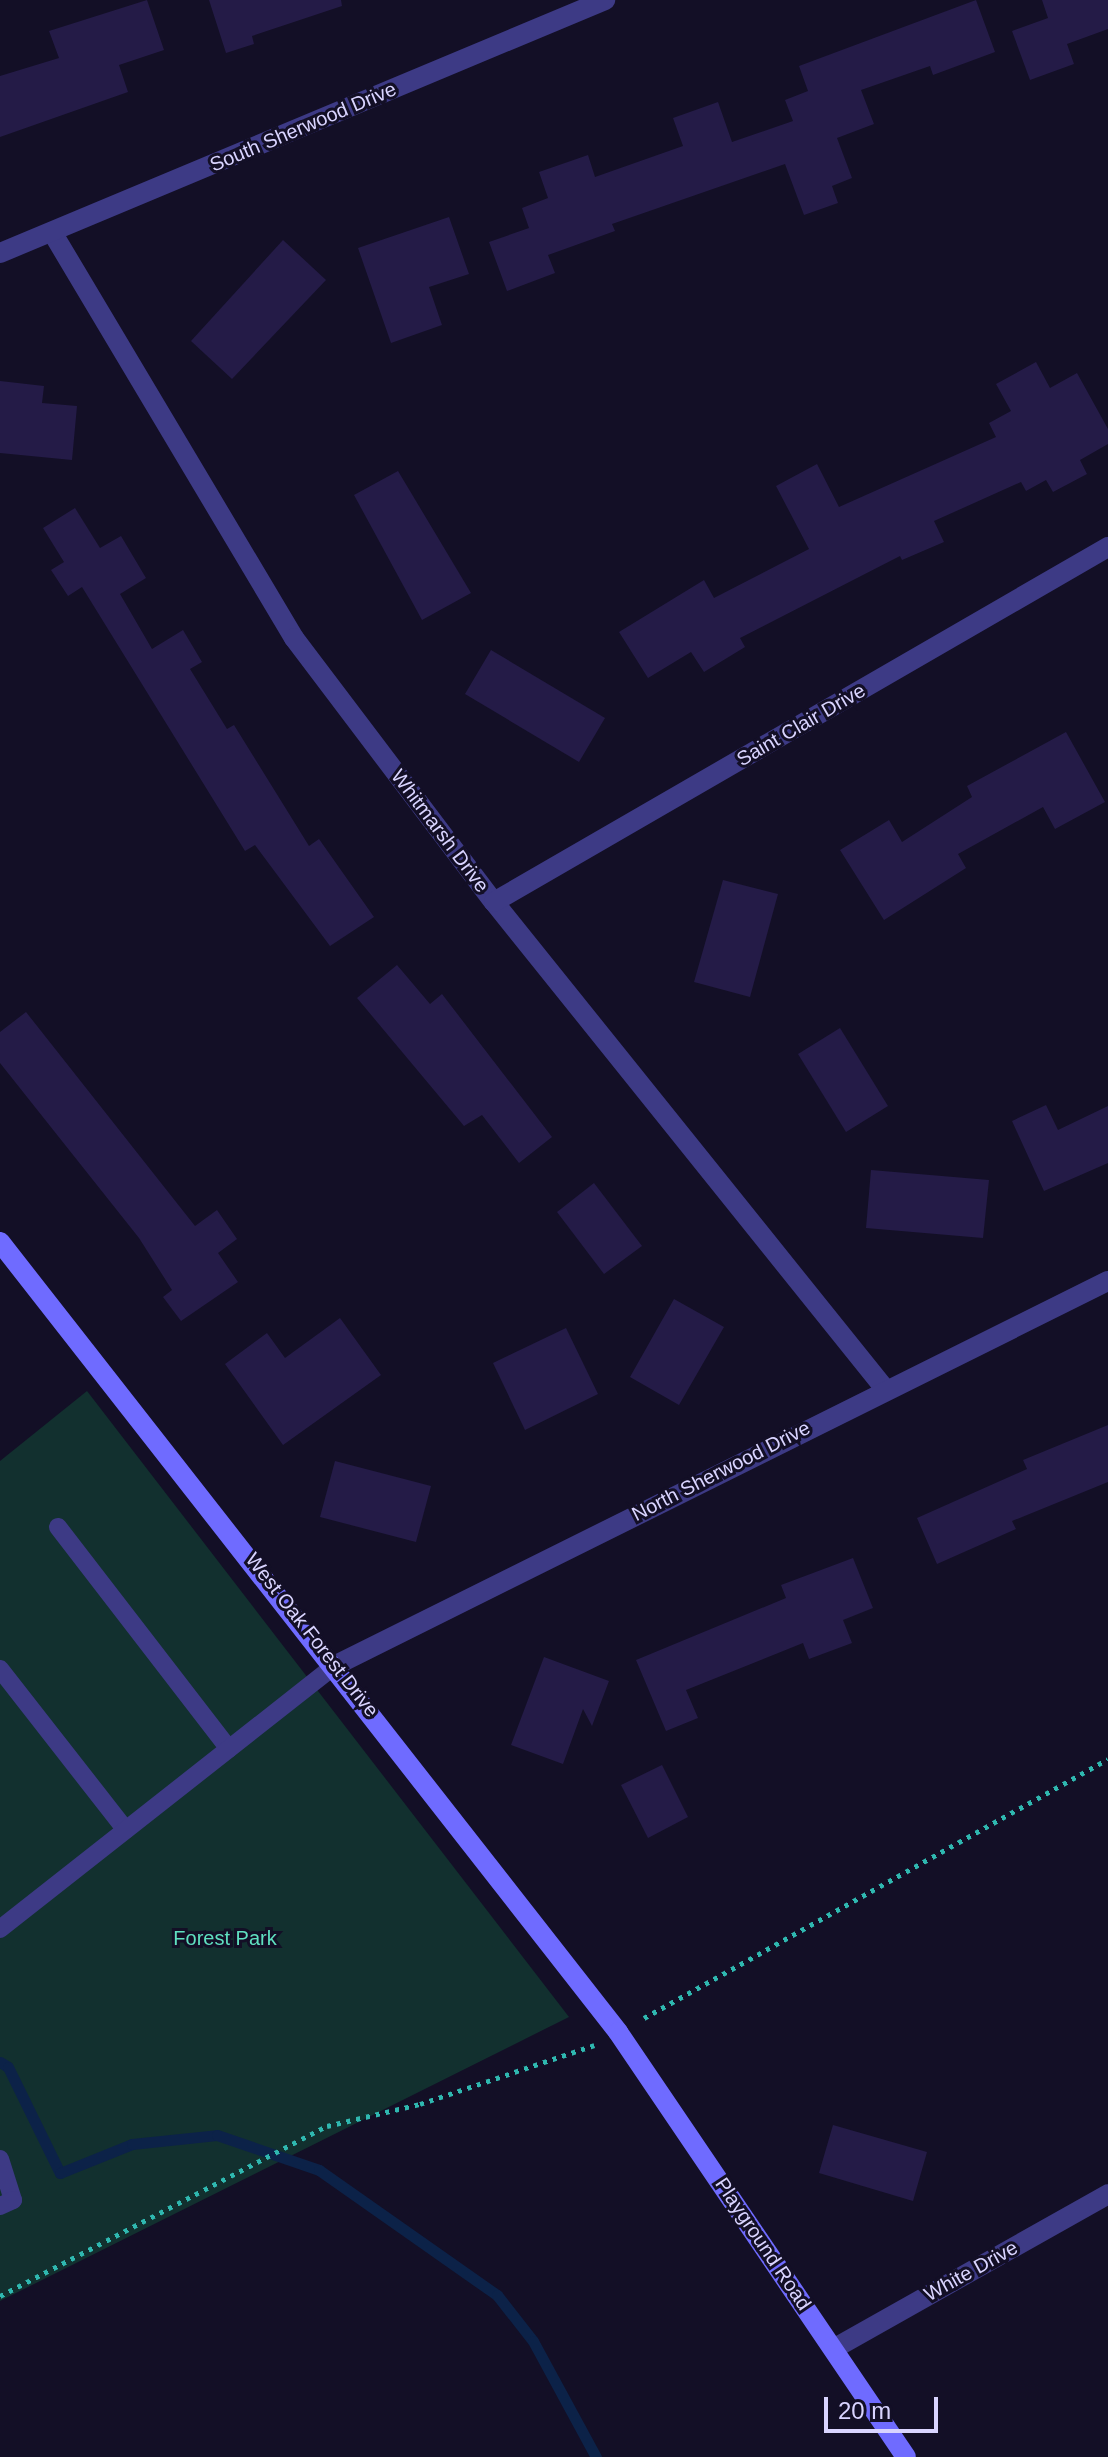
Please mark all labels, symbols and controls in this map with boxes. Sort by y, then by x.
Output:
street label: South Sherwood Drive [206,77,400,177]
street label: Saint Clair Drive [732,678,870,772]
street label: Whitmarsh Drive [386,765,494,897]
street label: North Sherwood Drive [628,1416,814,1526]
street label: West Oak Forest Drive [240,1548,384,1722]
park label: Forest Park [173,1926,277,1950]
street label: Playground Road [710,2173,816,2315]
street label: White Drive [920,2235,1022,2307]
scale bar [828,2381,942,2431]
text: 20 m [838,2397,891,2424]

